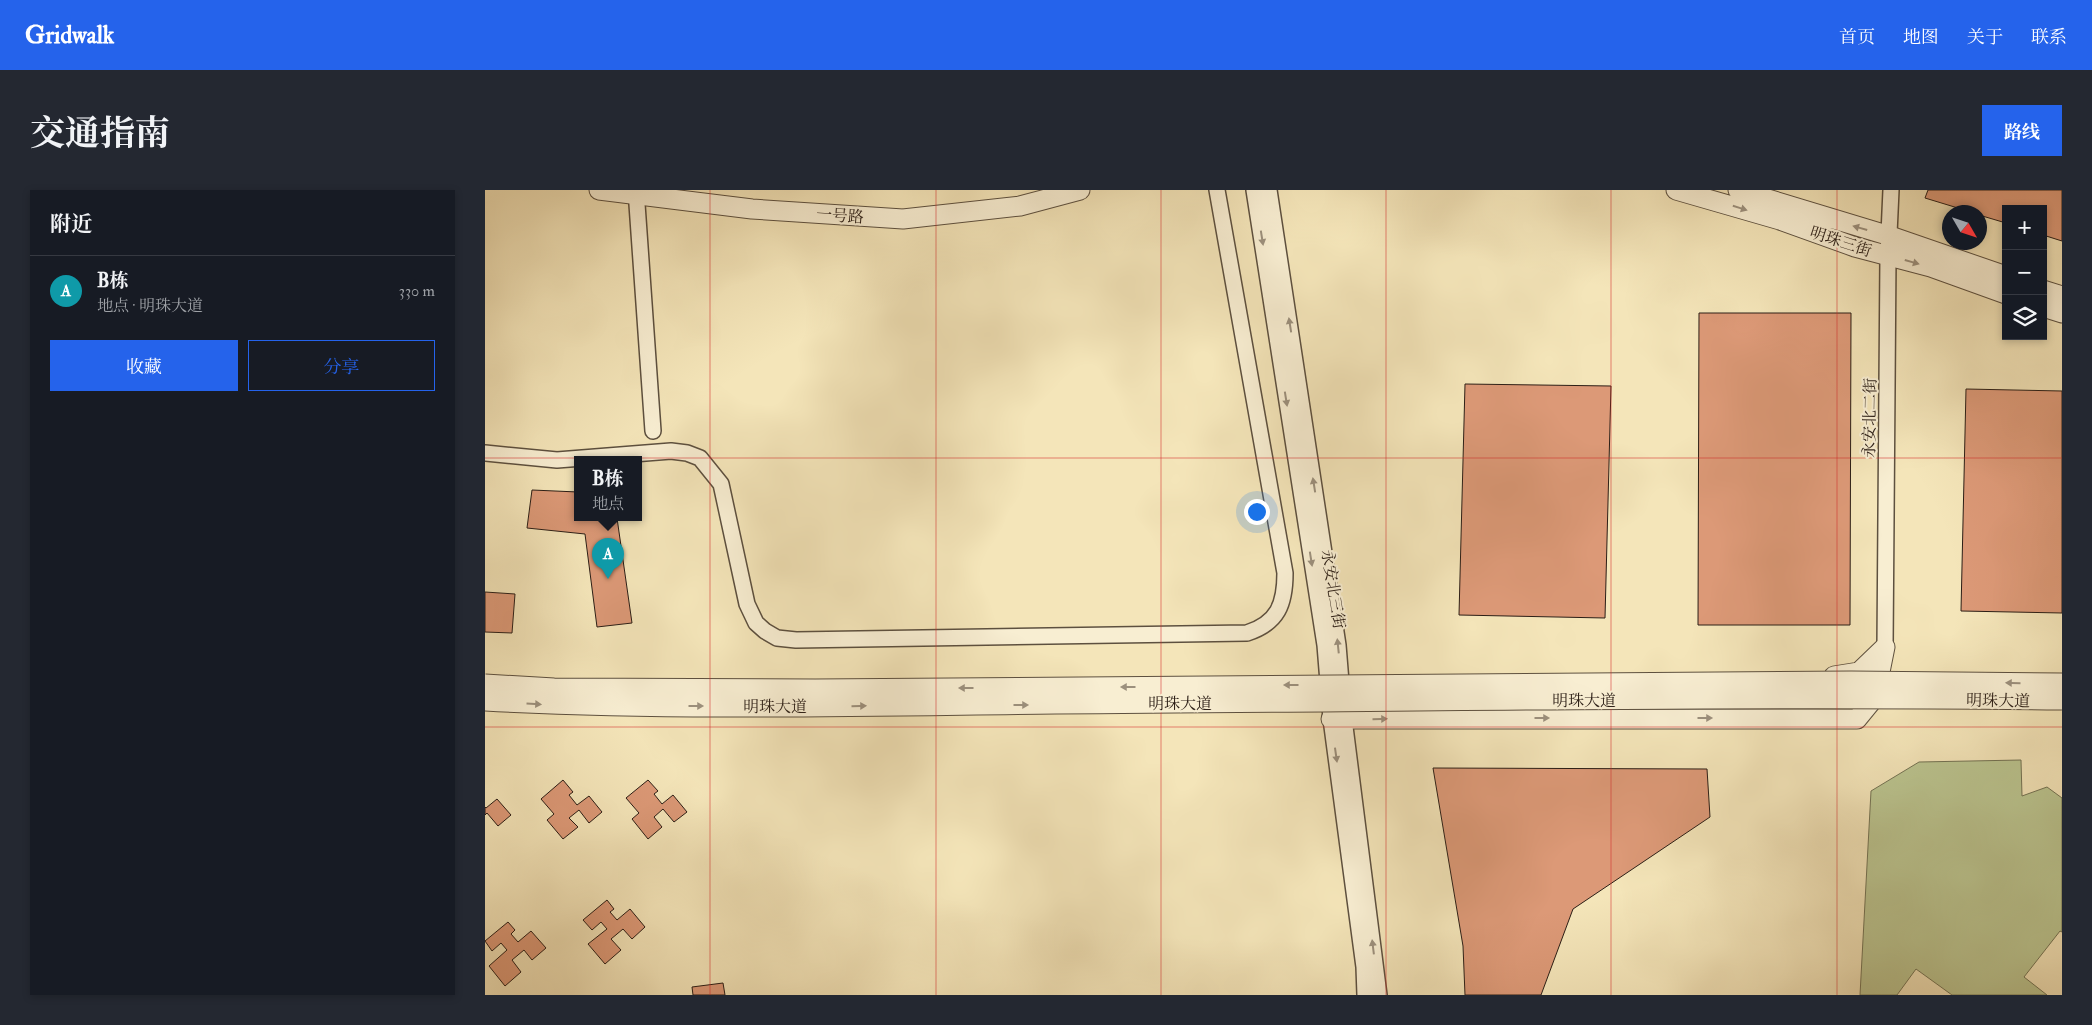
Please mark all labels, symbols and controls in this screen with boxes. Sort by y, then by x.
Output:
text: Gridwalk [25,20,114,51]
text: 首页 [1839,26,1875,49]
text: 地图 [1903,26,1939,49]
text: 关于 [1967,26,2003,49]
text: 联系 [2031,26,2067,49]
button: 路线 [1982,105,2062,156]
text: 交通指南 [30,112,170,156]
street label: 一号路 [815,204,865,228]
one-way arrow [1733,205,1748,213]
north arrow [1942,205,1987,250]
map controls [2002,205,2047,340]
button: + [2002,205,2047,250]
text: 附近 [50,211,92,238]
street label: 明珠三街 [1807,223,1874,261]
one-way arrow [1852,223,1867,231]
one-way arrow [1258,231,1266,247]
button: − [2002,250,2047,295]
one-way arrow [1904,258,1919,266]
text: B栋 [97,269,128,293]
text: A [61,281,71,301]
text: 330 m [399,281,435,301]
button: layers [2002,295,2047,340]
text: 地点 · 明珠大道 [97,296,203,316]
one-way arrow [1285,316,1293,332]
button: 收藏 [50,340,238,391]
button: 分享 [248,340,435,391]
street label: 永安北二街 [1859,378,1881,458]
one-way arrow [1283,391,1291,407]
popup [574,456,642,521]
text: B栋 [592,467,623,491]
one-way arrow [1310,477,1318,493]
text: 地点 [592,494,624,514]
your location [1244,499,1270,525]
pin: A [592,538,624,579]
street label: 永安北三街 [1317,548,1349,630]
one-way arrow [1308,552,1316,568]
one-way arrow [1334,638,1342,654]
one-way arrow [2005,679,2021,687]
one-way arrow [1283,682,1299,690]
one-way arrow [1120,683,1136,691]
one-way arrow [958,684,974,692]
street label: 明珠大道 [1966,690,2030,712]
street label: 明珠大道 [1552,691,1616,711]
street label: 明珠大道 [1148,694,1212,714]
street label: 明珠大道 [743,697,807,717]
one-way arrow [526,700,542,708]
one-way arrow [1013,700,1029,708]
one-way arrow [688,702,704,710]
one-way arrow [851,702,867,710]
one-way arrow [1372,714,1388,722]
one-way arrow [1535,714,1551,722]
one-way arrow [1697,714,1713,722]
one-way arrow [1332,748,1340,764]
one-way arrow [1369,938,1377,954]

